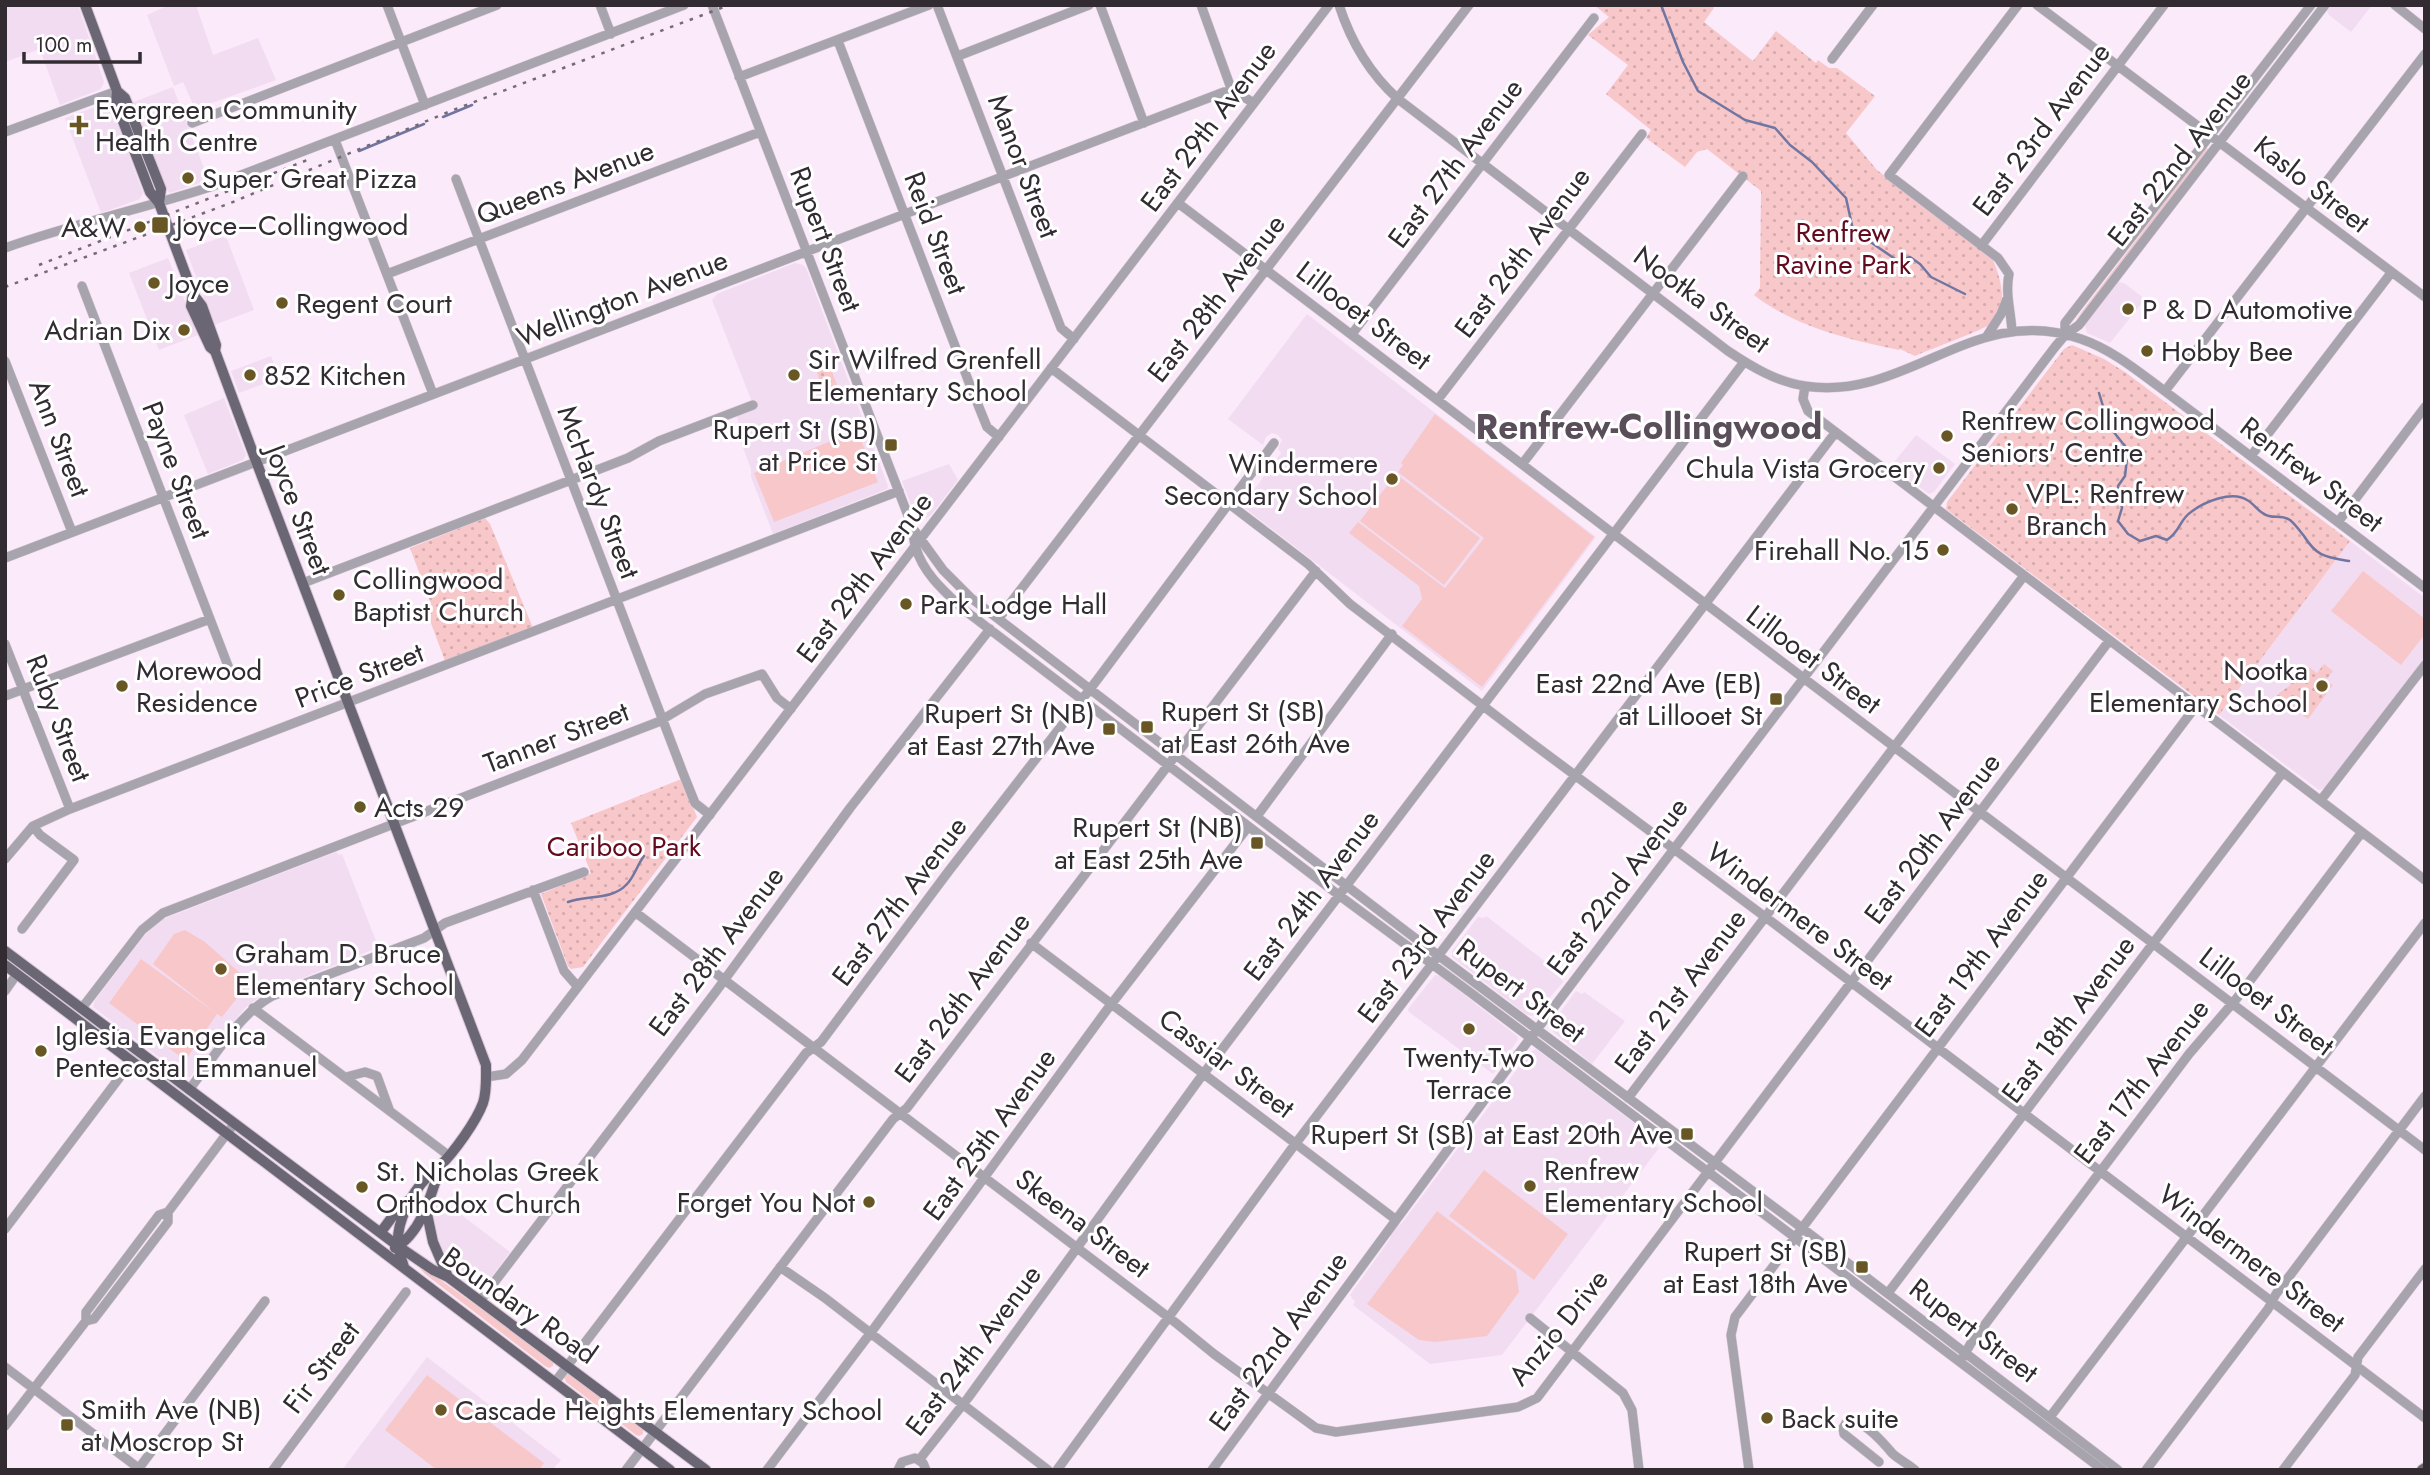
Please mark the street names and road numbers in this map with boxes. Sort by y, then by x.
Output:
street label: East 29th Avenue [1131,32,1286,220]
street label: East 23rd Avenue [1963,34,2120,225]
street label: East 22nd Avenue [2098,62,2261,255]
street label: East 27th Avenue [1378,70,1533,257]
street label: Manor Street [977,88,1070,244]
street label: Kaslo Street [2245,126,2379,243]
street label: Queens Avenue [470,130,660,235]
street label: East 26th Avenue [1445,158,1600,346]
street label: Rupert Street [779,161,872,318]
street label: Reid Street [893,166,978,301]
street label: East 28th Avenue [1138,205,1295,391]
street label: Nootka Street [1625,236,1779,363]
street label: Wellington Avenue [511,239,734,358]
street label: Lillooet Street [1288,251,1440,380]
street label: Ann Street [18,373,101,503]
street label: Payne Street [132,395,222,545]
street label: McHardy Street [547,400,650,585]
street label: Renfrew Street [2231,407,2392,542]
street label: Joyce Street [253,435,342,581]
street label: East 29th Avenue [787,483,942,671]
street label: Lillooet Street [1738,595,1890,724]
street label: Price Street [289,632,430,719]
street label: Ruby Street [15,649,102,788]
street label: Tanner Street [478,691,635,784]
street label: East 20th Avenue [1854,744,2010,933]
street label: East 22nd Avenue [1537,789,1698,984]
street label: East 24th Avenue [1233,801,1389,989]
street label: East 27th Avenue [822,808,977,995]
street label: Windermere Street [1698,832,1902,1001]
street label: East 23rd Avenue [1348,841,1505,1032]
street label: East 28th Avenue [639,858,794,1045]
street label: East 19th Avenue [1905,861,2058,1046]
street label: East 21st Avenue [1605,900,1756,1082]
street label: East 26th Avenue [885,903,1040,1091]
street label: East 18th Avenue [1992,927,2145,1112]
street label: Rupert Street [1448,928,1594,1053]
street label: Lillooet Street [2191,937,2343,1066]
street label: East 17th Avenue [2064,990,2219,1173]
street label: Cassiar Street [1150,999,1303,1128]
street label: East 25th Avenue [913,1040,1066,1229]
street label: Skeena Street [1007,1159,1159,1288]
street label: Windermere Street [2150,1174,2354,1343]
street label: Boundary Road [434,1237,606,1374]
street label: East 22nd Avenue [1199,1243,1358,1440]
street label: East 24th Avenue [895,1256,1051,1444]
street label: Anzio Drive [1499,1260,1618,1394]
street label: Rupert Street [1901,1268,2047,1393]
street label: Fir Street [273,1312,370,1422]

